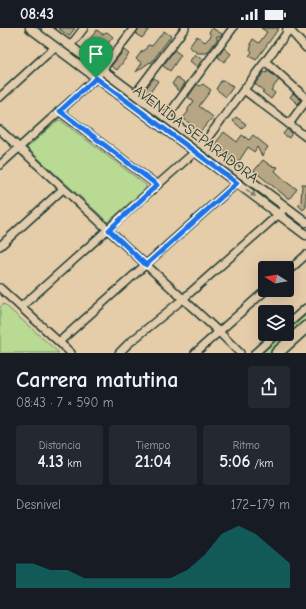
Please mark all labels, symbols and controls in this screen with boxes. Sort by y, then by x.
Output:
text: 08:43 [20,5,54,23]
pin [79,37,113,78]
icon: arrive [85,43,107,65]
street label: AVENIDA SEPARADORA [130,81,262,187]
one-way arrow [246,189,256,197]
north arrow [258,261,294,297]
map controls [258,261,294,341]
button: layers [258,305,294,341]
button: share [248,366,290,408]
text: Carrera matutina [16,367,178,393]
text: 08:43 · 7 × 590 m [16,395,114,410]
text: Distancia [39,439,81,452]
text: Tiempo [136,439,170,452]
text: Ritmo [233,439,260,452]
text: 4.13 [38,452,64,471]
text: 21:04 [135,452,171,471]
text: 5:06 [219,452,250,471]
text: km [64,457,82,470]
text: /km [250,457,273,470]
text: Desnivel [16,497,61,512]
text: 172–179 m [231,497,290,512]

